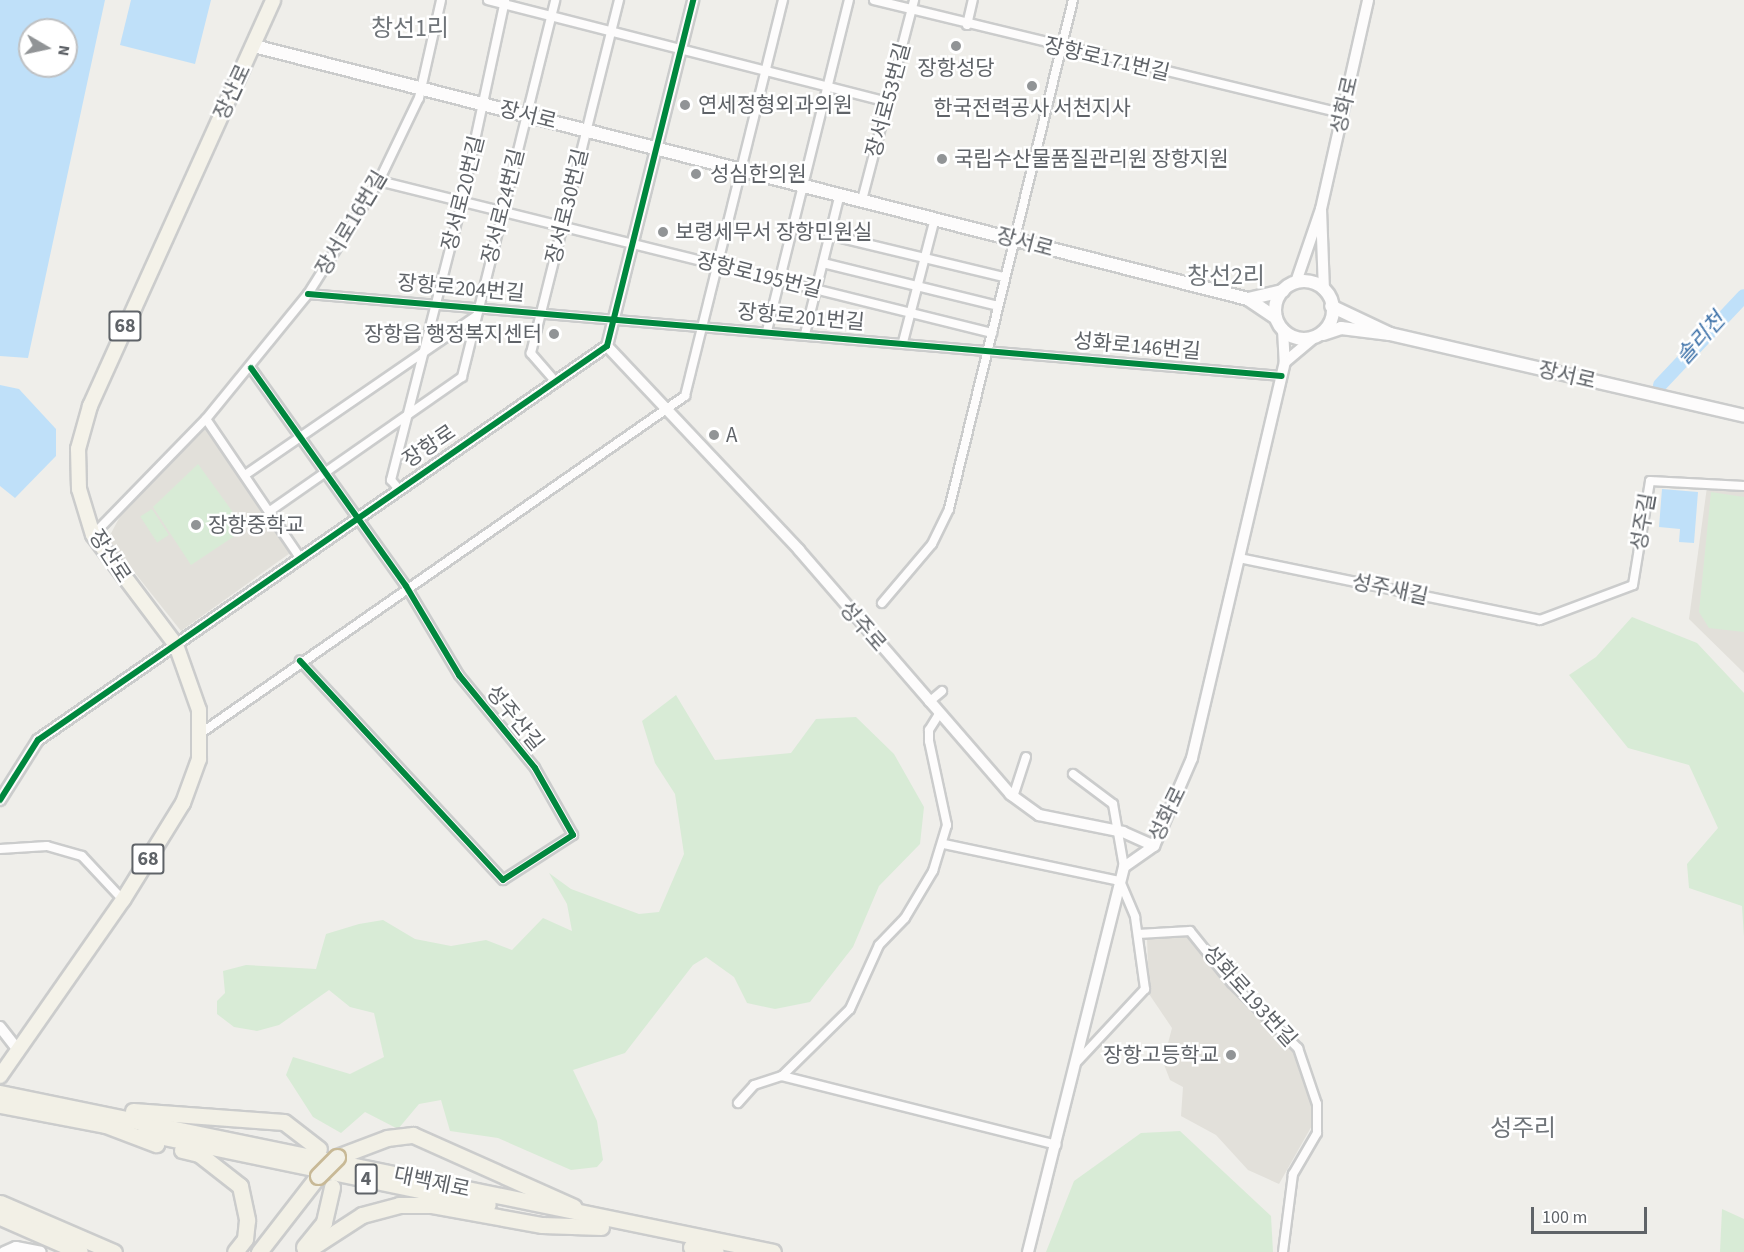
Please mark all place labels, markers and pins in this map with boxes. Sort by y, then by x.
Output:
marker: 장항성당 [949,39,963,53]
place label: 장항성당 [917,55,995,81]
marker: 한국전력공사 서천지사 [1025,79,1039,93]
place label: 연세정형외과의원 [698,92,853,118]
place label: 한국전력공사 서천지사 [933,95,1131,121]
marker: 연세정형외과의원 [676,96,694,114]
place label: 국립수산물품질관리원 장항지원 [954,146,1229,172]
marker: 국립수산물품질관리원 장항지원 [935,152,949,166]
place label: 성심한의원 [710,161,807,187]
marker: 성심한의원 [687,165,705,183]
place label: 보령세무서 장항민원실 [675,219,872,245]
marker: 보령세무서 장항민원실 [656,225,670,239]
place label: 장항읍 행정복지센터 [364,321,542,347]
marker: 장항읍 행정복지센터 [547,327,561,341]
place label: A [726,422,737,448]
marker: A [707,428,721,442]
place label: 장항중학교 [208,512,305,538]
marker: 장항중학교 [189,518,203,532]
place label: 장항고등학교 [1103,1042,1219,1068]
marker: 장항고등학교 [1224,1048,1238,1062]

